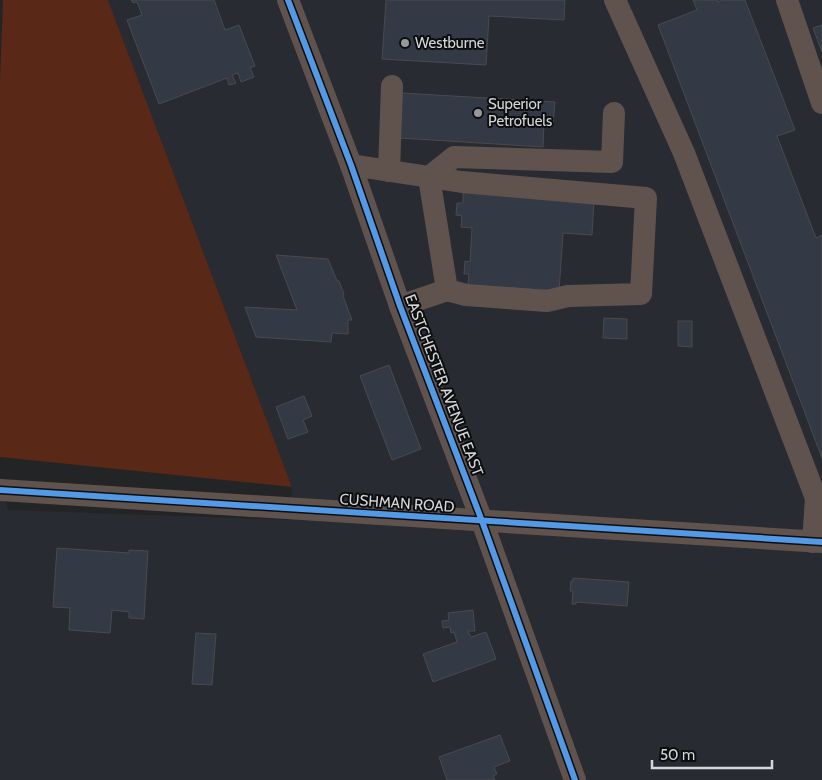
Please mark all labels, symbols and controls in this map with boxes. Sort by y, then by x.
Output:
place label: Westburne [415,34,485,52]
marker: Westburne [399,37,411,49]
place label: Superior Petrofuels [488,95,552,130]
marker: Superior Petrofuels [472,107,484,119]
street label: EASTCHESTER AVENUE EAST [401,292,487,478]
street label: CUSHMAN ROAD [339,490,455,516]
scale bar [652,738,772,770]
text: 50 m [660,746,695,764]

